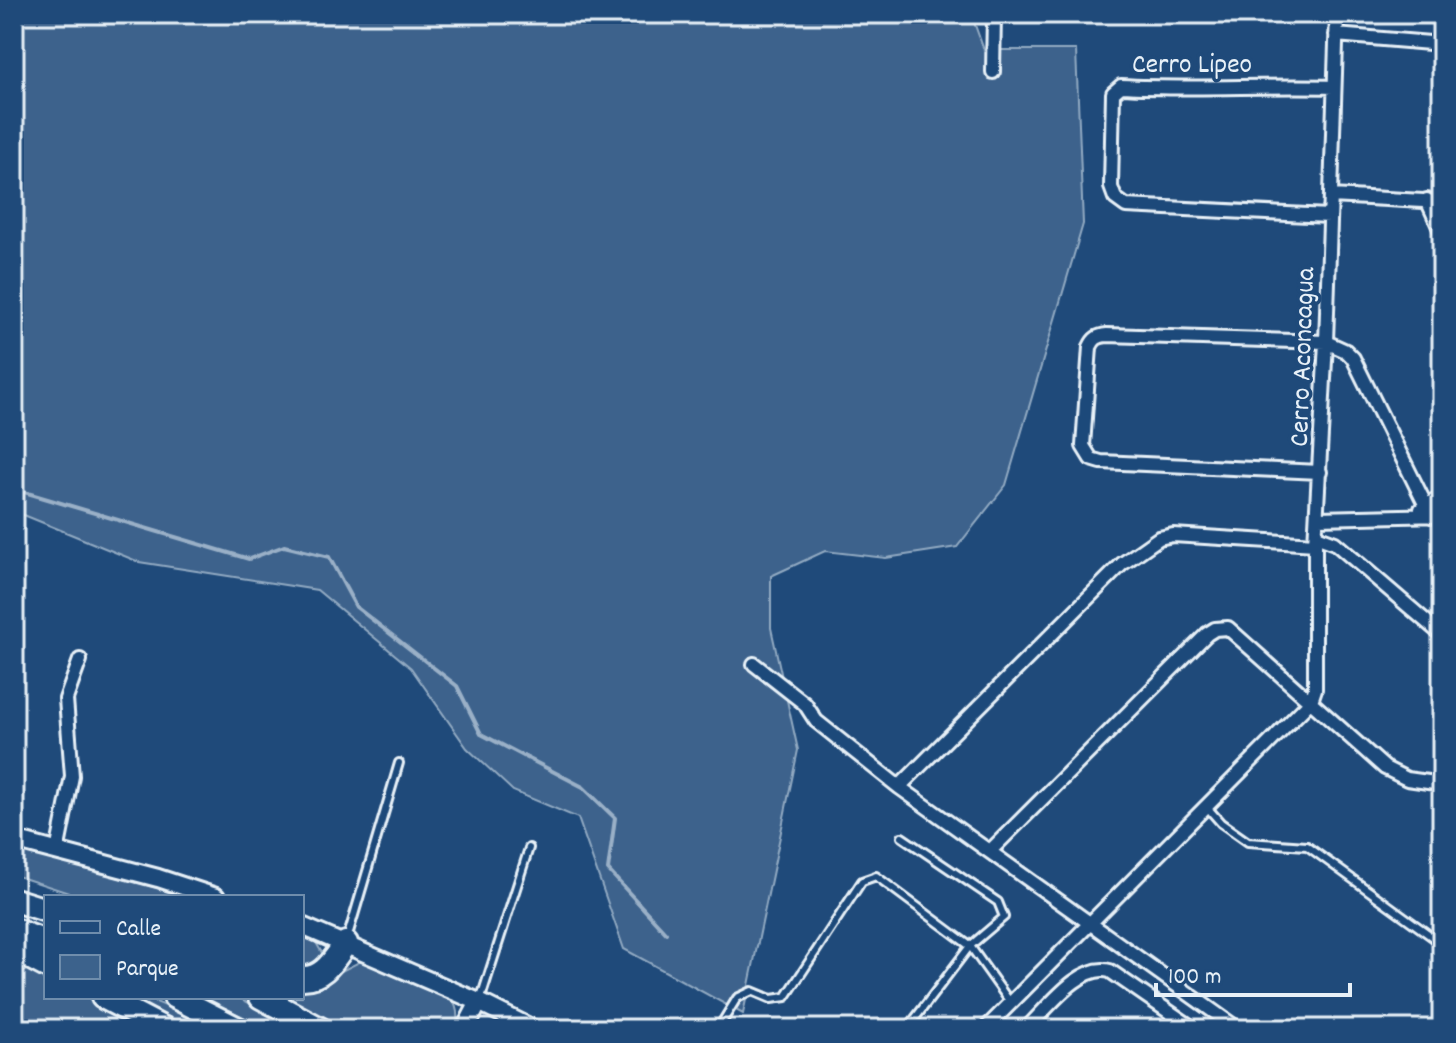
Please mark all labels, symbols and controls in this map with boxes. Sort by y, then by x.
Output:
street label: Cerro Lipeo [1132,47,1252,87]
street label: Cerro Aconcagua [1282,266,1328,448]
legend [44,895,304,999]
text: Calle [116,913,161,947]
scale bar [1156,947,1350,997]
text: Parque [116,953,179,987]
text: 100 m [1168,961,1221,995]

